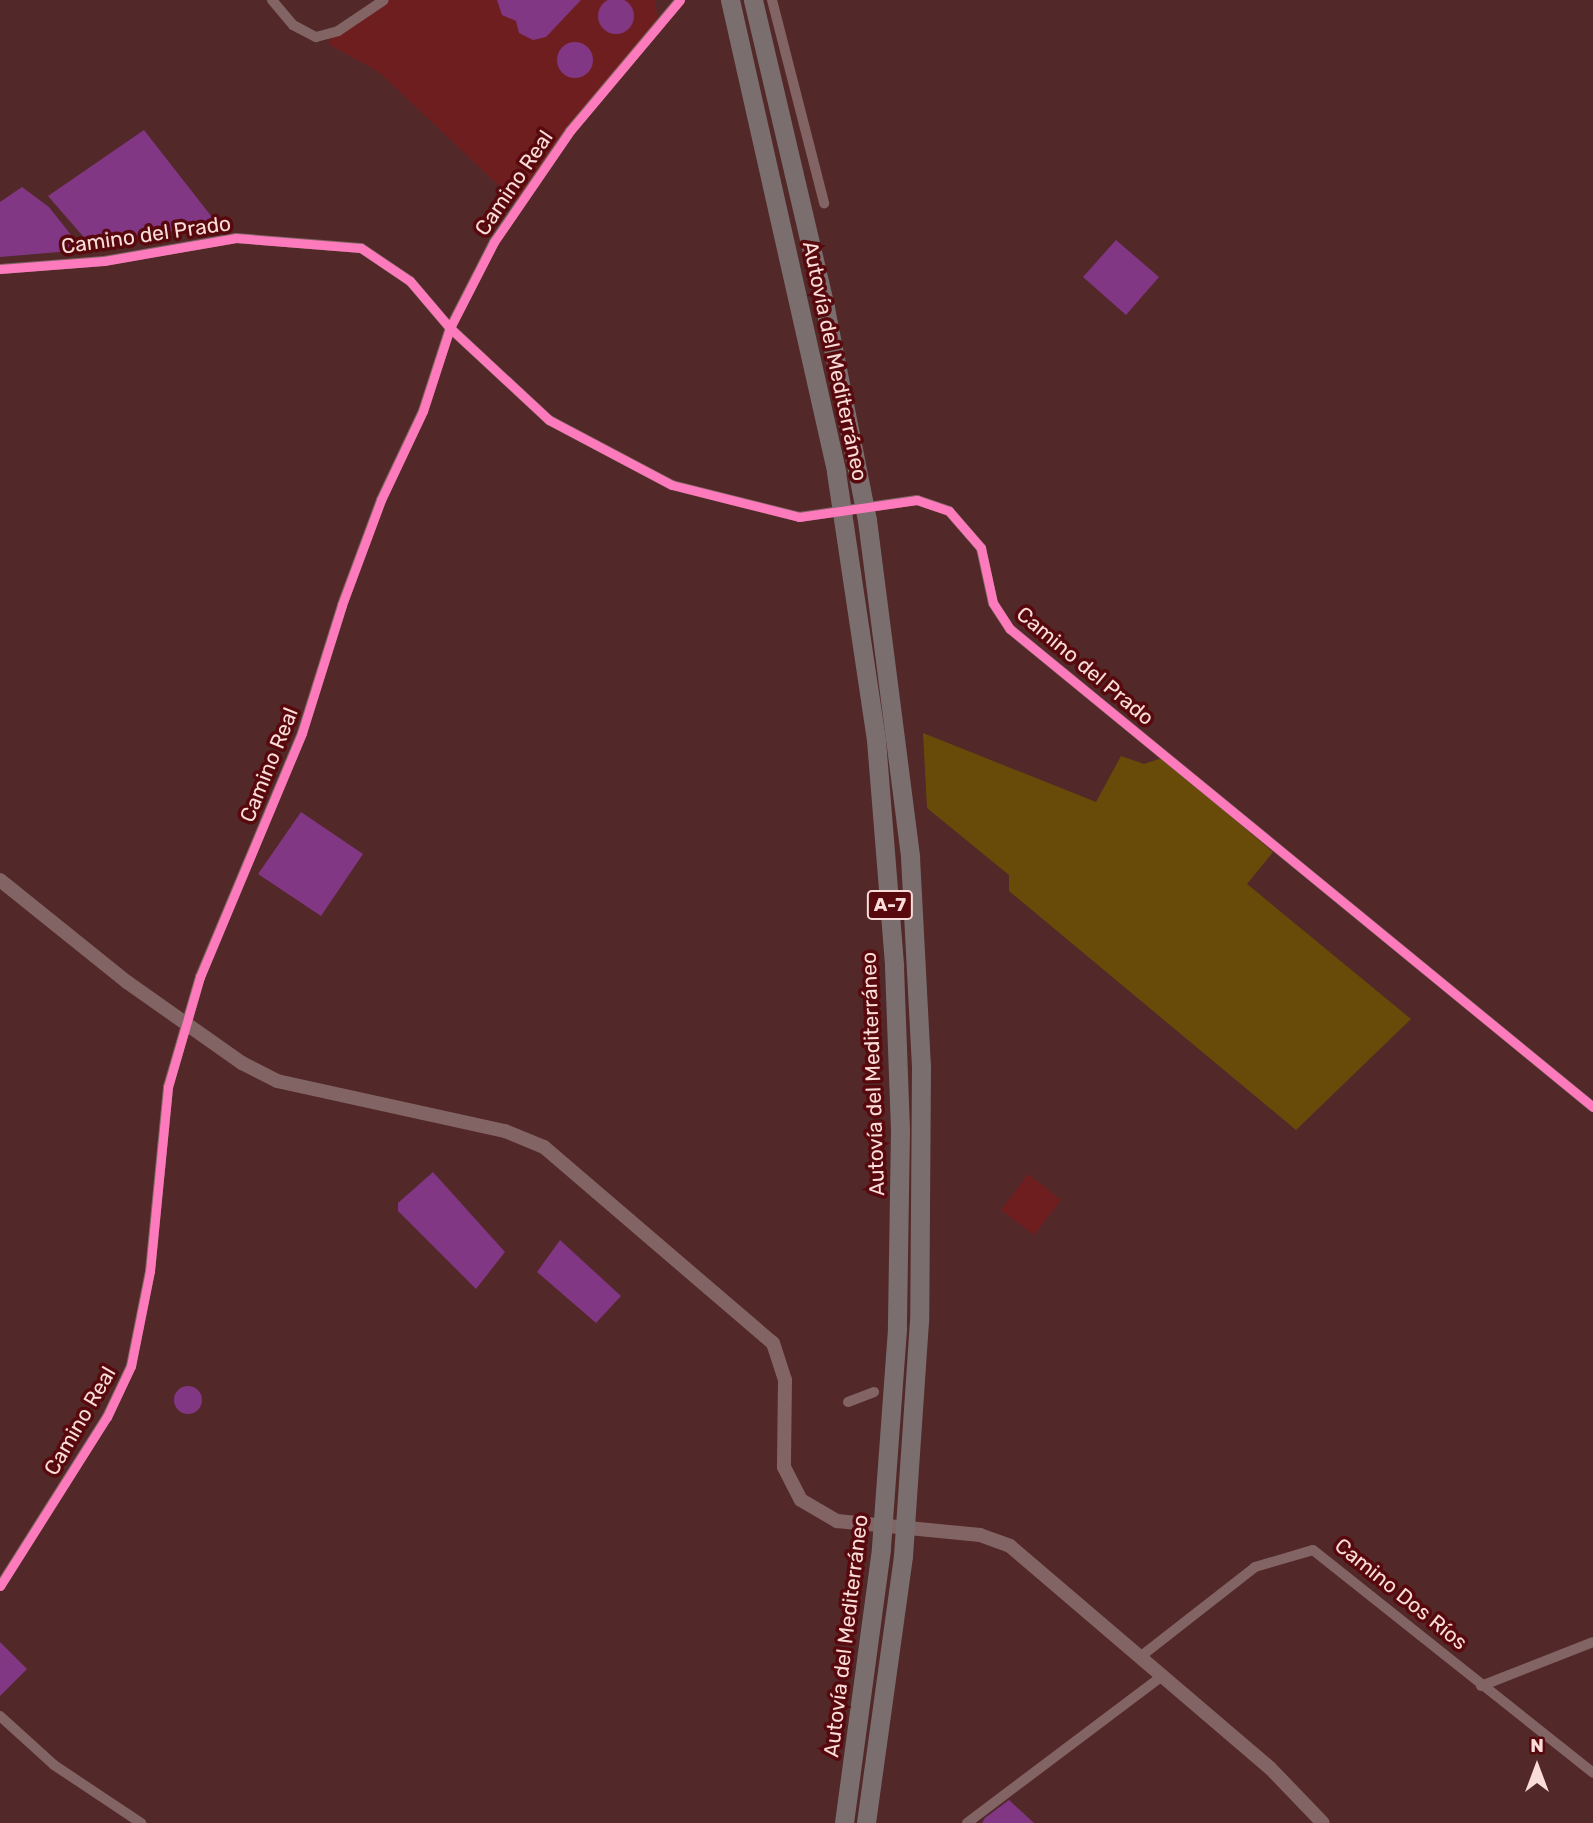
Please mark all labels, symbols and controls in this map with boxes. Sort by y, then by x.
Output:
street label: Camino Real [470,126,558,240]
street label: Camino del Prado [59,211,233,259]
street label: Autovía del Mediterráneo [797,239,873,483]
street label: Camino del Prado [1011,601,1159,731]
street label: Camino Real [235,704,303,826]
road number: A-7 [866,890,914,920]
street label: Autovía del Mediterráneo [856,951,890,1197]
street label: Camino Real [39,1362,121,1480]
street label: Autovía del Mediterráneo [819,1513,873,1759]
street label: Camino Dos Ríos [1330,1533,1472,1655]
north arrow [1502,1732,1572,1802]
text: N [1530,1734,1544,1757]

